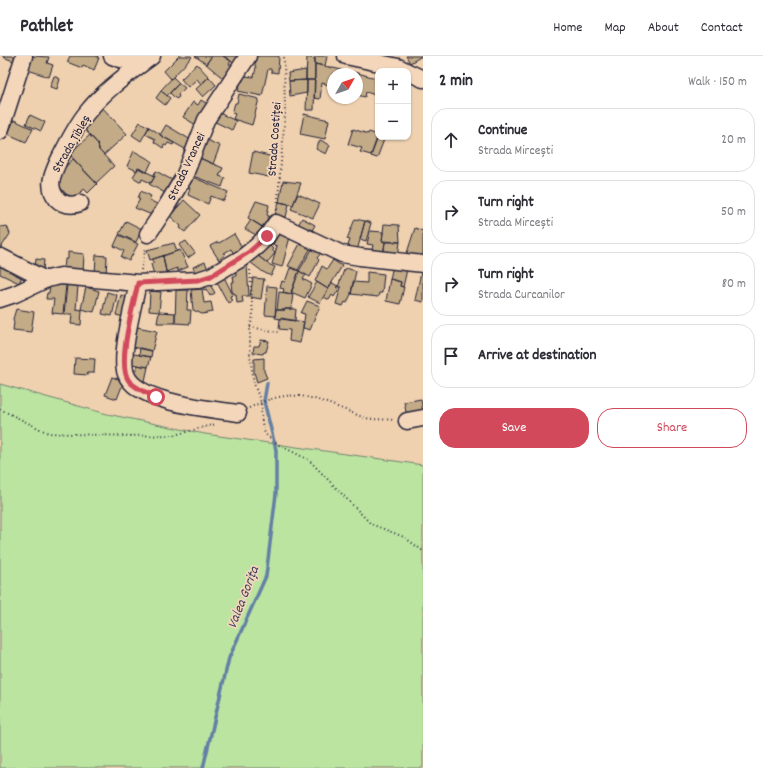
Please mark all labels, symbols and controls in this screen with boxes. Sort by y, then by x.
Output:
text: Pathlet [20,14,73,41]
text: Home [553,18,582,38]
text: Map [604,18,626,38]
text: About [648,18,679,38]
text: Contact [701,18,743,38]
north arrow [327,68,363,104]
map controls [375,68,411,140]
button: + [375,68,411,104]
text: 2 min [439,70,473,94]
text: Walk · 150 m [688,73,747,92]
street label: Strada Costiței [263,101,288,177]
button: − [375,104,411,140]
street label: Strada Țibleș [48,112,96,177]
text: Continue [478,120,527,142]
street label: Strada Vrancei [163,129,212,204]
icon: ahead [440,129,462,151]
text: 20 m [721,131,746,150]
text: Strada Mircești [478,142,553,161]
text: Turn right [478,192,534,214]
icon: right [440,201,462,223]
text: 50 m [721,203,746,222]
text: Strada Mircești [478,214,553,233]
route end [258,227,276,245]
text: Turn right [478,264,534,286]
icon: right [440,273,462,295]
text: 80 m [722,275,746,294]
text: Strada Curcanilor [478,286,565,305]
icon: arrive [440,345,462,367]
text: Arrive at destination [478,345,596,367]
route start [147,388,165,406]
button: Save [439,408,589,448]
button: Share [597,408,747,448]
water label: Valea Gorița [223,562,265,632]

